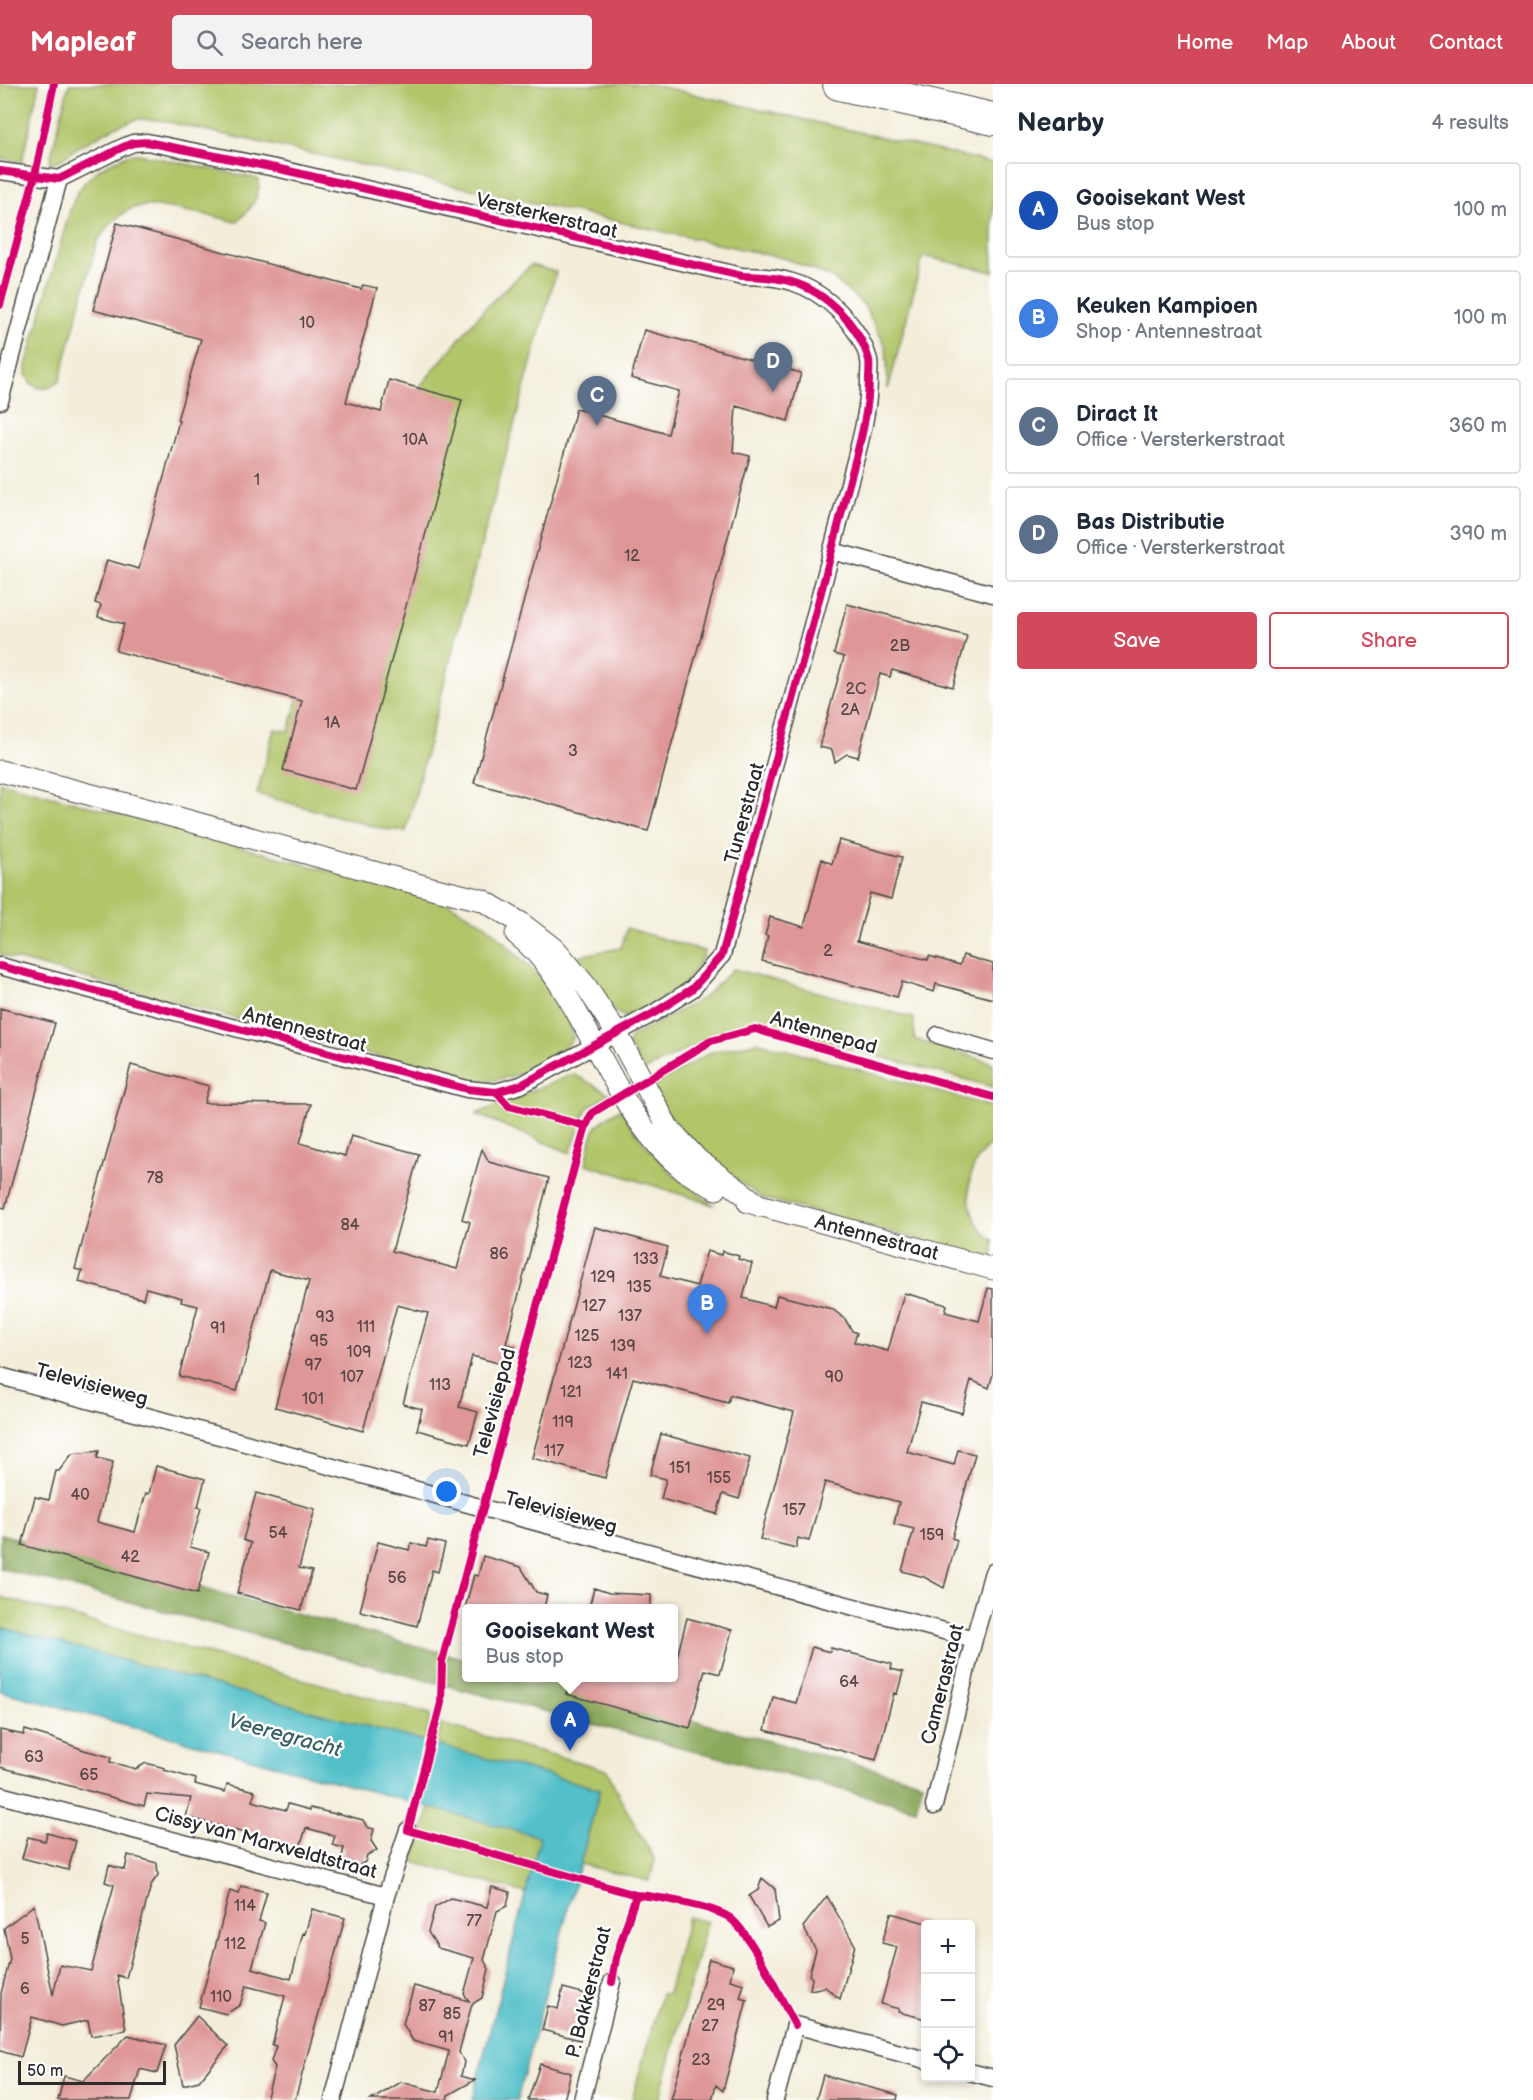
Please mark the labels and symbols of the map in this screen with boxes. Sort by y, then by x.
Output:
street label: Versterkerstraat [474,188,620,244]
house number: 10 [299,314,315,333]
pin: D [754,342,792,392]
pin: C [578,376,616,426]
house number: 10A [402,431,428,450]
house number: 1 [254,471,260,490]
house number: 12 [624,547,640,566]
house number: 2B [890,637,910,656]
house number: 2C [846,680,866,699]
house number: 2A [840,701,860,720]
house number: 1A [324,714,340,733]
house number: 3 [568,742,578,761]
street label: Tunerstraat [720,760,770,866]
house number: 2 [823,942,833,961]
street label: Antennestraat [240,1002,369,1058]
street label: Antennepad [768,1006,880,1060]
house number: 78 [146,1169,164,1188]
street label: Antennestraat [812,1210,941,1266]
house number: 84 [340,1216,360,1235]
house number: 86 [489,1245,509,1264]
house number: 133 [633,1250,659,1269]
house number: 129 [591,1268,615,1287]
house number: 135 [626,1278,652,1297]
pin: B [688,1284,726,1334]
house number: 127 [582,1297,606,1316]
house number: 137 [618,1307,642,1326]
house number: 93 [315,1308,335,1327]
house number: 111 [357,1318,375,1337]
house number: 91 [210,1319,226,1338]
house number: 125 [575,1327,599,1346]
house number: 95 [310,1332,328,1351]
house number: 139 [610,1337,636,1356]
house number: 109 [347,1343,371,1362]
street label: Televisiepad [469,1346,521,1461]
house number: 123 [567,1354,593,1373]
house number: 97 [304,1356,322,1375]
street label: Televisieweg [33,1358,151,1411]
house number: 141 [606,1365,628,1384]
house number: 107 [340,1368,364,1387]
house number: 90 [825,1368,843,1387]
house number: 113 [429,1376,451,1395]
house number: 121 [560,1383,582,1402]
house number: 101 [302,1390,324,1409]
house number: 119 [552,1413,574,1432]
house number: 117 [544,1442,564,1461]
house number: 151 [669,1459,691,1478]
house number: 155 [707,1469,731,1488]
your location [432,1477,461,1506]
house number: 40 [70,1486,90,1505]
street label: Televisieweg [502,1486,620,1539]
house number: 157 [782,1501,806,1520]
house number: 54 [269,1524,288,1543]
house number: 159 [920,1526,944,1545]
house number: 42 [120,1548,140,1567]
house number: 56 [388,1569,407,1588]
street label: Camerastraat [916,1621,970,1747]
house number: 64 [839,1673,859,1692]
pin: A [550,1702,590,1751]
water label: Veeregracht [226,1708,345,1763]
house number: 63 [24,1748,44,1767]
house number: 65 [80,1766,98,1785]
street label: Cissy van Marxveldtstraat [152,1802,380,1884]
house number: 114 [234,1897,256,1916]
house number: 77 [466,1912,482,1931]
street label: P. Bakkerstraat [561,1924,617,2060]
house number: 5 [20,1930,30,1949]
house number: 112 [224,1935,246,1954]
house number: 6 [20,1980,30,1999]
house number: 110 [210,1988,232,2007]
house number: 29 [707,1996,725,2015]
house number: 87 [418,1997,436,2016]
house number: 85 [443,2005,461,2024]
house number: 27 [701,2017,719,2036]
house number: 91 [438,2028,454,2047]
house number: 23 [692,2051,711,2070]
scale bar [18,2058,166,2086]

